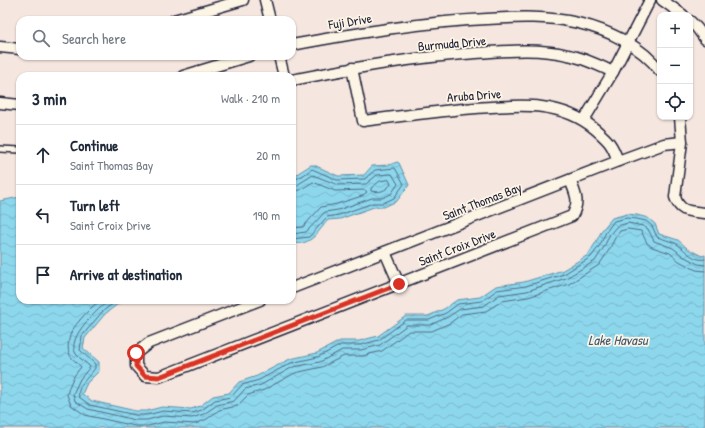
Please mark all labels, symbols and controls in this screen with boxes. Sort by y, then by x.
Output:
street label: Fuji Drive [326,9,373,33]
map controls [657,12,693,120]
button: + [657,12,693,48]
search box [16,16,296,60]
icon: search [30,27,52,49]
text: Search here [62,28,126,49]
street label: Burmuda Drive [417,31,487,55]
button: − [657,48,693,84]
street label: Aruba Drive [446,84,502,106]
button: locate [657,84,693,120]
text: 3 min [32,87,67,110]
text: Walk · 210 m [221,89,280,107]
text: Continue [70,135,118,156]
icon: ahead [32,144,54,166]
text: 20 m [256,146,280,164]
text: Saint Thomas Bay [70,156,153,174]
street label: Saint Thomas Bay [440,178,525,224]
text: Turn left [70,195,120,216]
icon: left [32,204,54,226]
text: 190 m [253,206,280,224]
text: Saint Croix Drive [70,216,151,234]
street label: Saint Croix Drive [416,224,498,270]
icon: arrive [32,264,54,286]
text: Arrive at destination [70,264,182,285]
route end [390,275,408,293]
water label: Lake Havasu [588,330,649,349]
route start [127,344,145,362]

